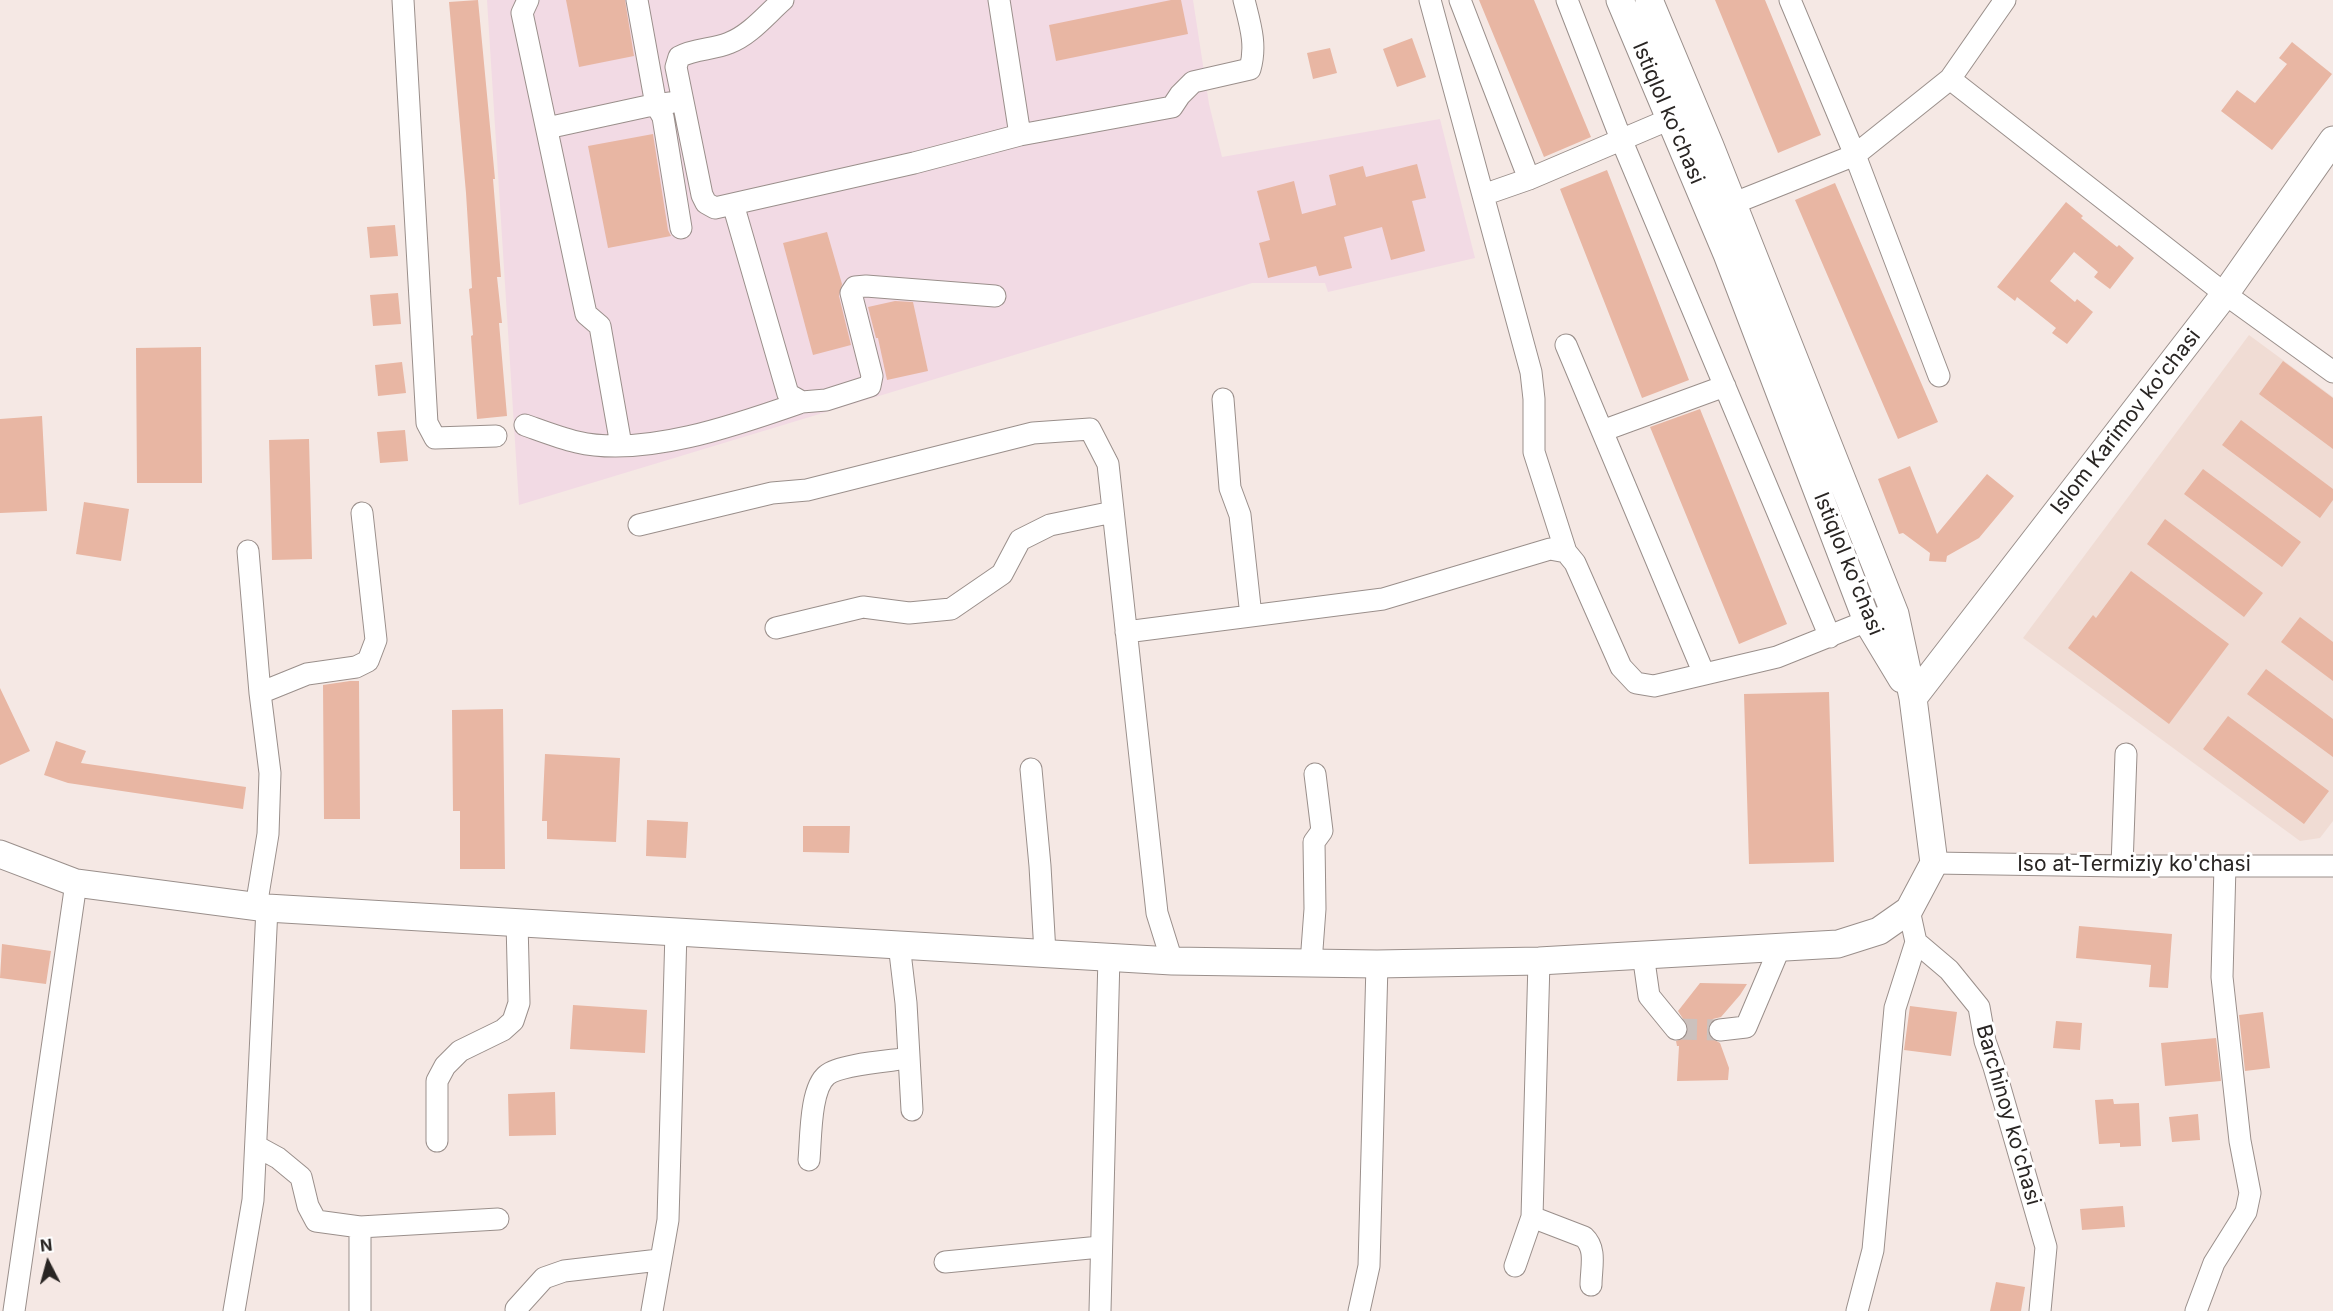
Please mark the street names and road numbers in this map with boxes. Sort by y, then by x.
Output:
street label: Istiqlol ko'chasi [1627,38,1709,188]
street label: Islom Karimov ko'chasi [2046,324,2206,520]
street label: Istiqlol ko'chasi [1808,489,1888,639]
street label: Iso at-Termiziy ko'chasi [2017,852,2251,878]
street label: Barchinoy ko'chasi [1970,1022,2046,1208]

